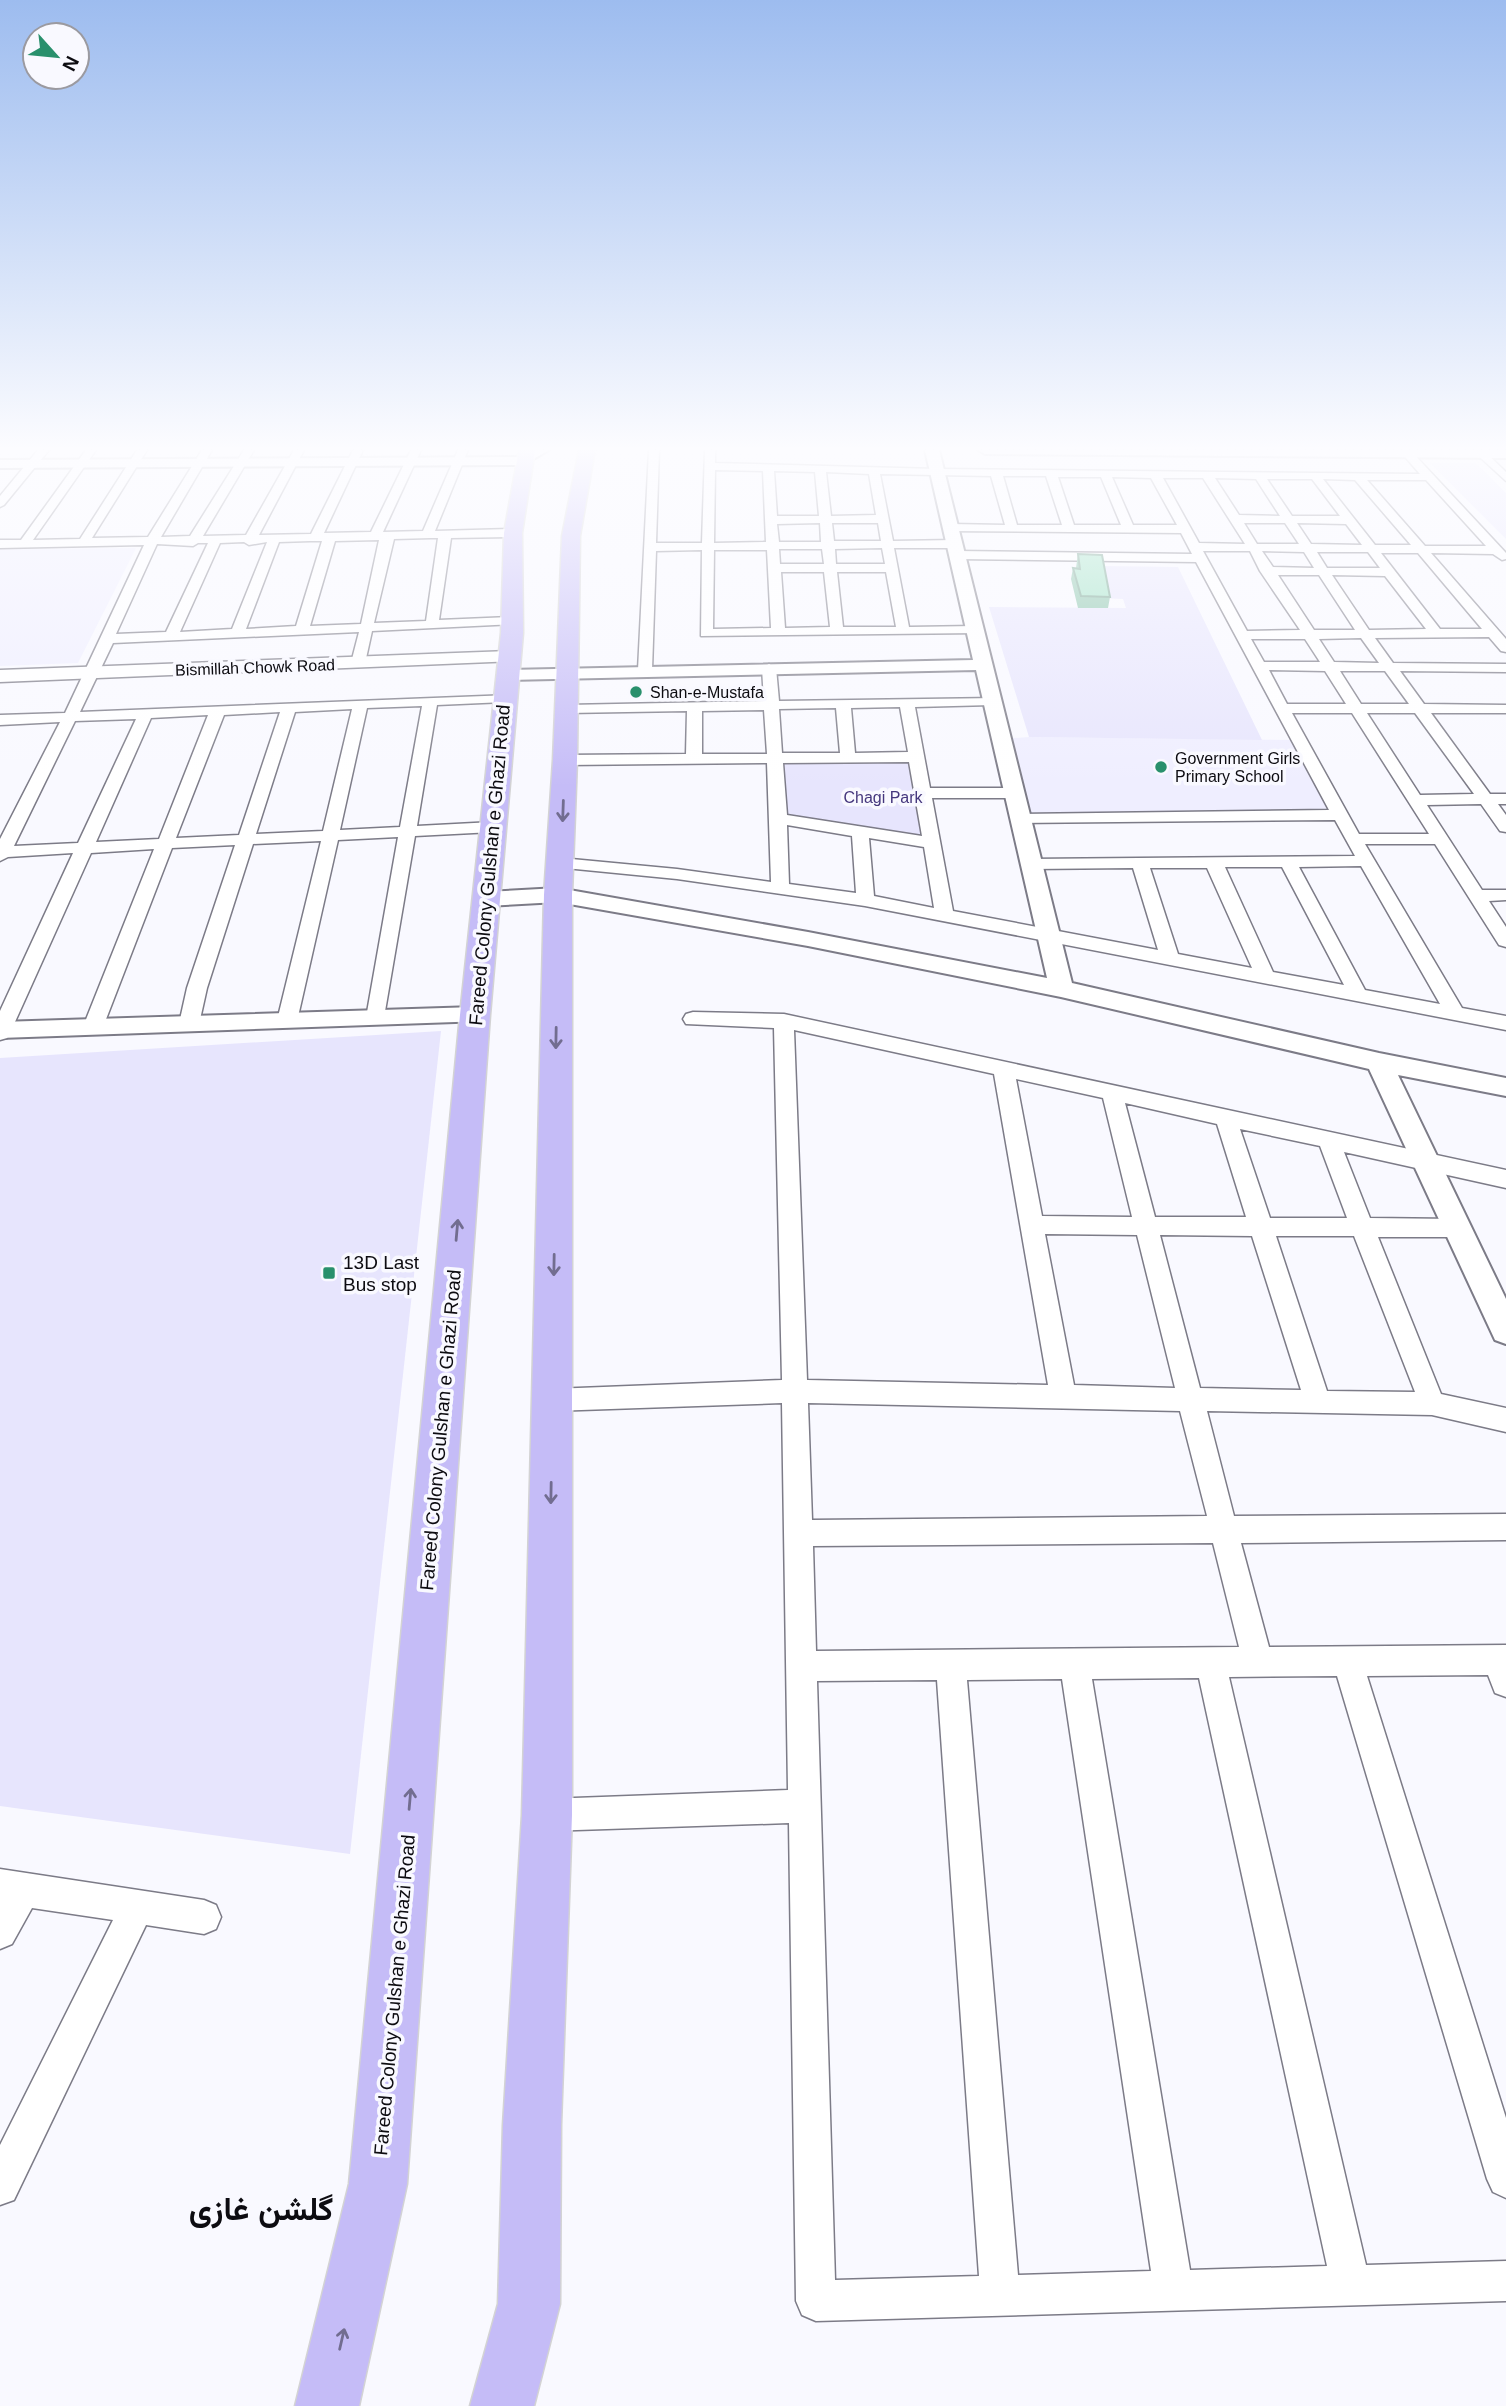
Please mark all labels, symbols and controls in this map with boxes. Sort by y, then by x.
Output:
north arrow [21,21,91,91]
text: N [58,53,83,74]
street label: Bismillah Chowk Road [175,656,335,679]
marker: Shan-e-Mustafa [628,684,644,700]
place label: Shan-e-Mustafa [650,684,764,701]
street label: Fareed Colony Gulshan e Ghazi Road [465,704,514,1026]
place label: Government Girls Primary School [1175,750,1300,785]
marker: Government Girls Primary School [1153,759,1169,775]
park label: Chagi Park [843,789,924,806]
one-way arrow [557,799,570,822]
one-way arrow [549,1026,563,1049]
one-way arrow [451,1220,464,1242]
place label: 13D Last Bus stop [343,1252,420,1295]
one-way arrow [547,1254,561,1277]
marker: 13D Last Bus stop [321,1265,337,1281]
street label: Fareed Colony Gulshan e Ghazi Road [416,1269,465,1591]
one-way arrow [544,1481,558,1504]
one-way arrow [404,1788,417,1811]
street label: Fareed Colony Gulshan e Ghazi Road [370,1834,419,2156]
district label: گلشن غازی [189,2191,333,2229]
one-way arrow [336,2329,349,2351]

